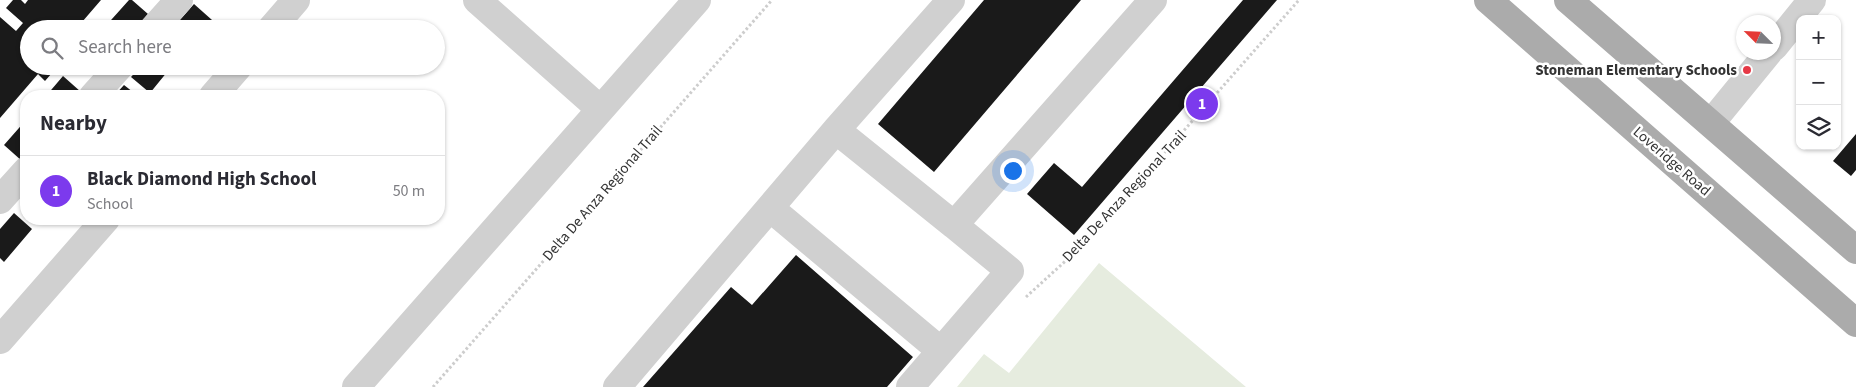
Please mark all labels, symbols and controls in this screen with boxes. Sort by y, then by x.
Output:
north arrow [1736,15,1781,60]
map controls [1796,15,1841,150]
button: + [1796,15,1841,60]
search box [20,20,445,75]
icon: search [38,34,66,62]
text: Search here [78,34,172,61]
place label: Stoneman Elementary Schools [1535,60,1737,81]
button: − [1796,60,1841,105]
marker: Stoneman Elementary Schools [1741,64,1753,76]
pin: 1 [1186,85,1218,123]
button: layers [1796,105,1841,150]
text: Nearby [40,108,107,138]
street label: Delta De Anza Regional Trail [538,121,667,266]
street label: Loveridge Road [1628,122,1715,201]
street label: Delta De Anza Regional Trail [1058,126,1191,267]
your location [1000,158,1026,184]
text: Black Diamond High School [87,166,316,193]
text: 1 [52,180,60,202]
text: 50 m [393,180,425,202]
text: School [87,193,133,215]

